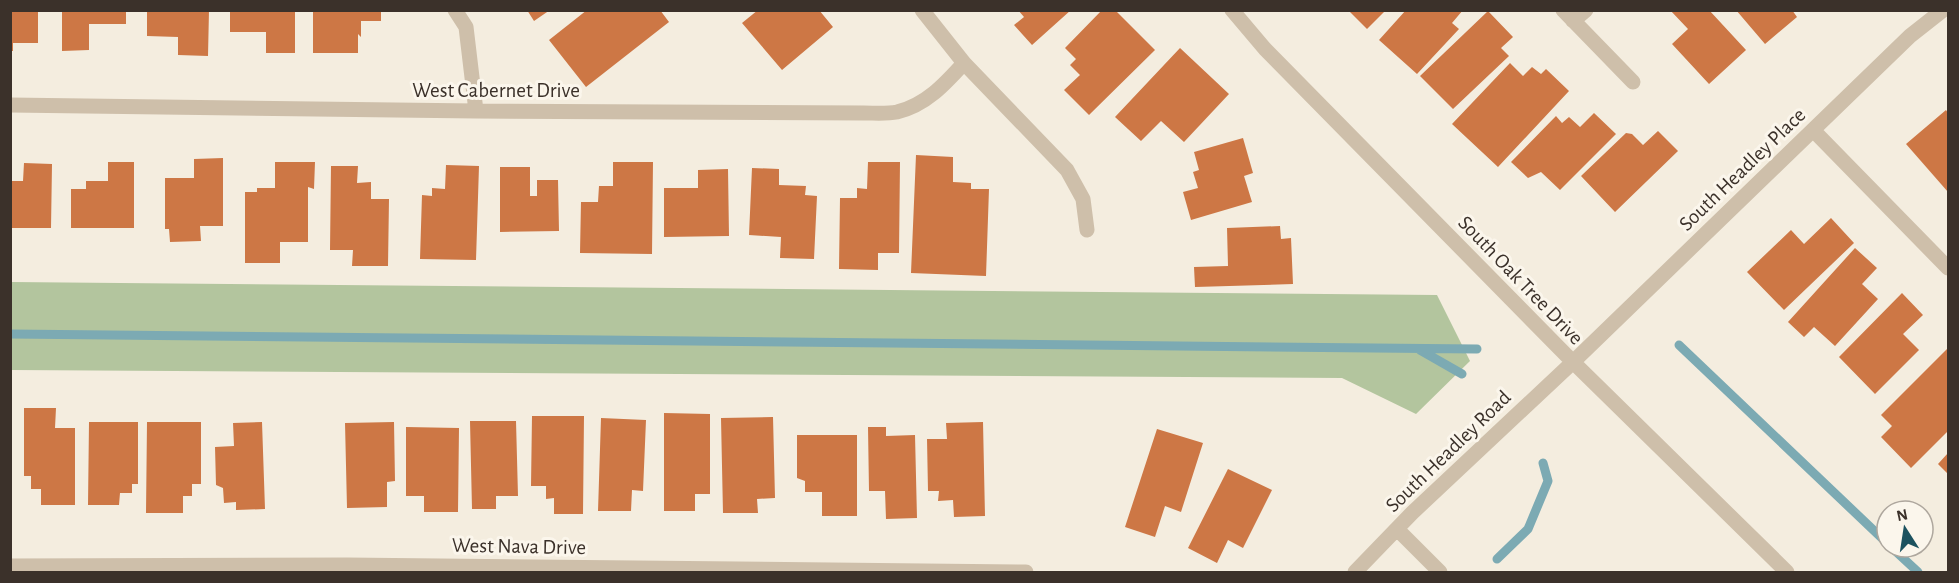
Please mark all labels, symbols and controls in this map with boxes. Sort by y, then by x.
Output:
street label: West Cabernet Drive [412,80,580,101]
street label: South Headley Place [1675,104,1810,235]
street label: South Oak Tree Drive [1454,212,1587,349]
street label: South Headley Road [1382,386,1515,516]
north arrow [1875,499,1935,559]
text: N [1895,506,1909,524]
street label: West Nava Drive [452,535,586,558]

